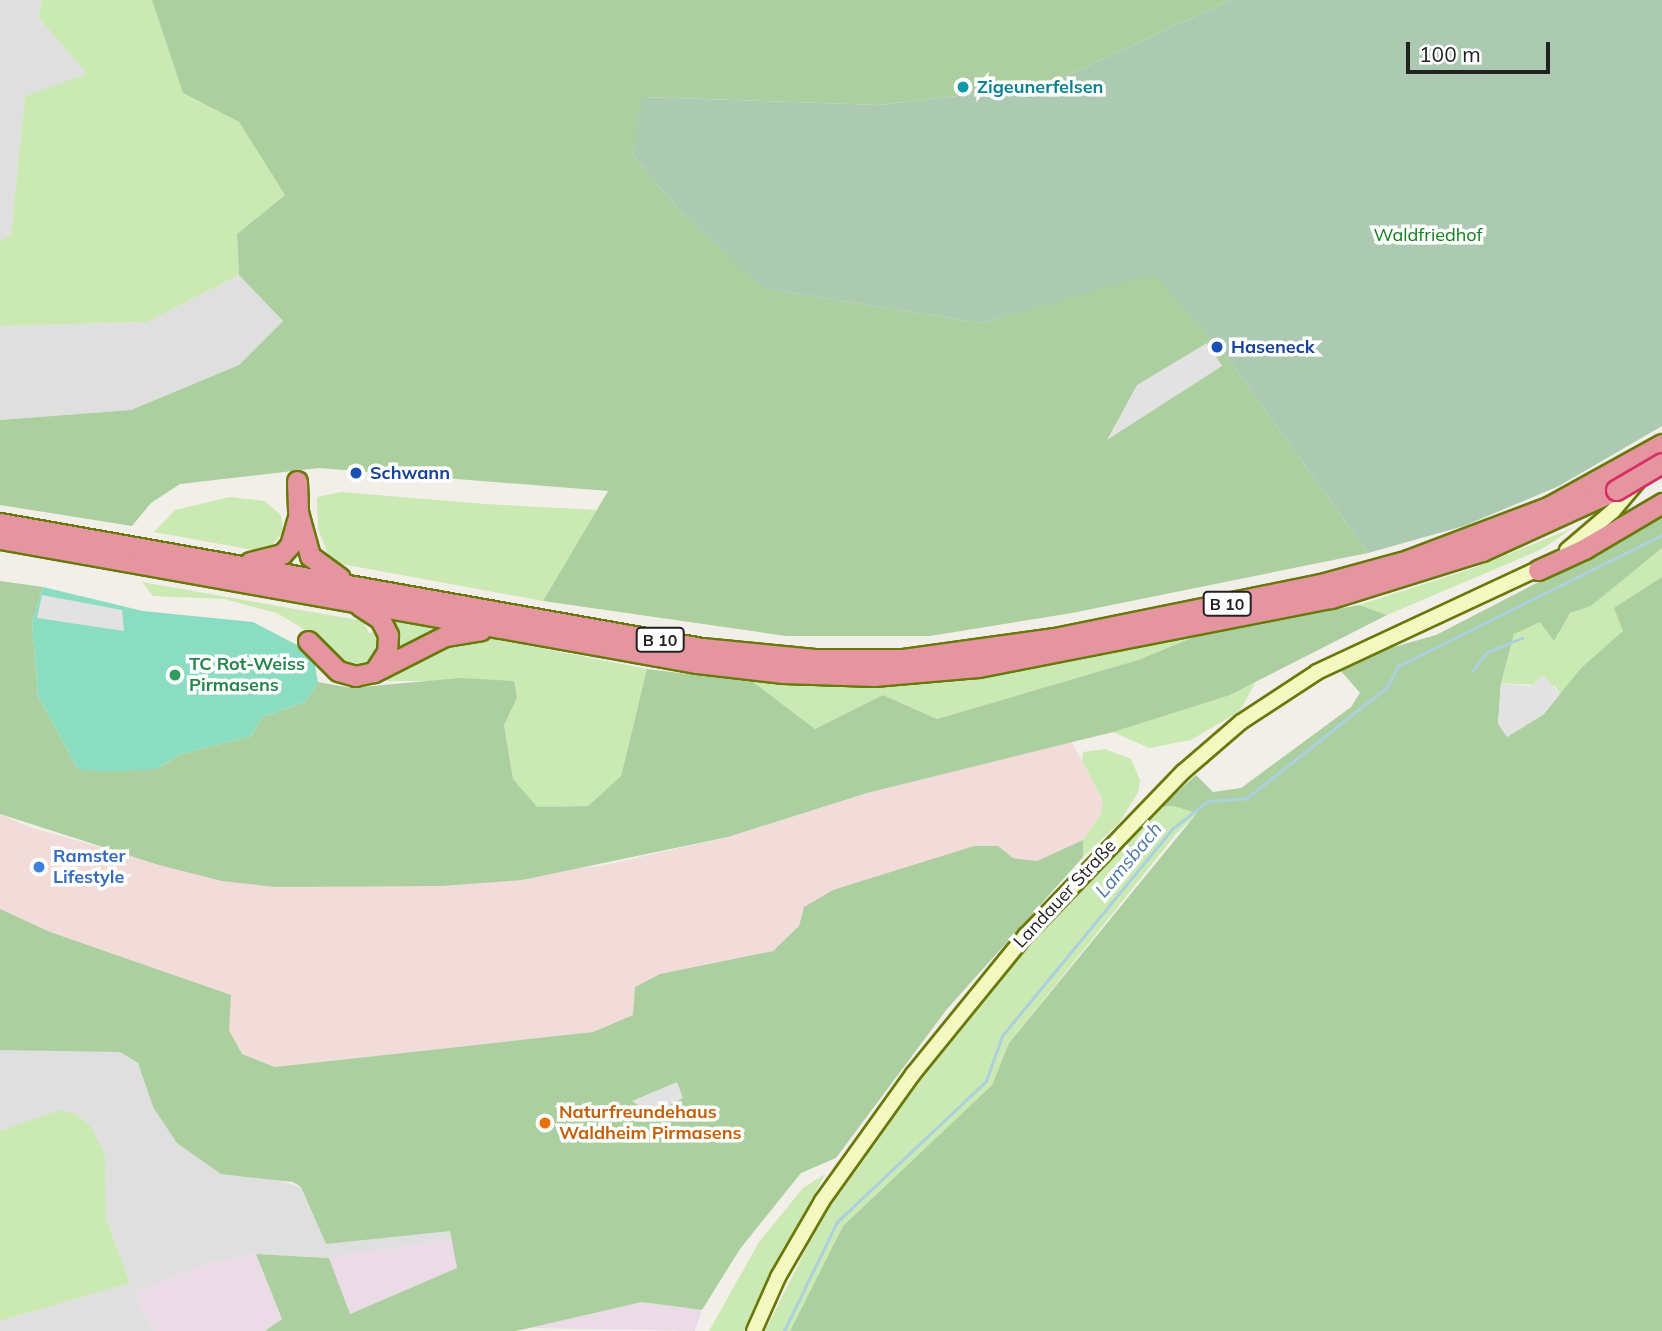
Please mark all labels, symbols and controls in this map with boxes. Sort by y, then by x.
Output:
scale bar [1410,28,1554,72]
text: 100 m [1419,41,1481,67]
place label: Zigeunerfelsen [977,76,1103,98]
marker: Zigeunerfelsen [955,79,971,95]
park label: Waldfriedhof [1373,224,1483,246]
place label: Haseneck [1231,336,1315,358]
marker: Haseneck [1209,339,1225,355]
place label: Schwann [370,462,450,484]
marker: Schwann [348,465,364,481]
road number: B 10 [1202,592,1252,617]
road number: B 10 [636,628,684,652]
place label: TC Rot-Weiss Pirmasens [189,654,305,696]
marker: TC Rot-Weiss Pirmasens [167,667,183,683]
water label: Lamsbach [1091,818,1167,902]
street label: Landauer Straße [1009,835,1121,953]
place label: Ramster Lifestyle [53,846,125,888]
marker: Ramster Lifestyle [31,859,47,875]
place label: Naturfreundehaus Waldheim Pirmasens [559,1102,742,1144]
marker: Naturfreundehaus Waldheim Pirmasens [537,1115,553,1131]

